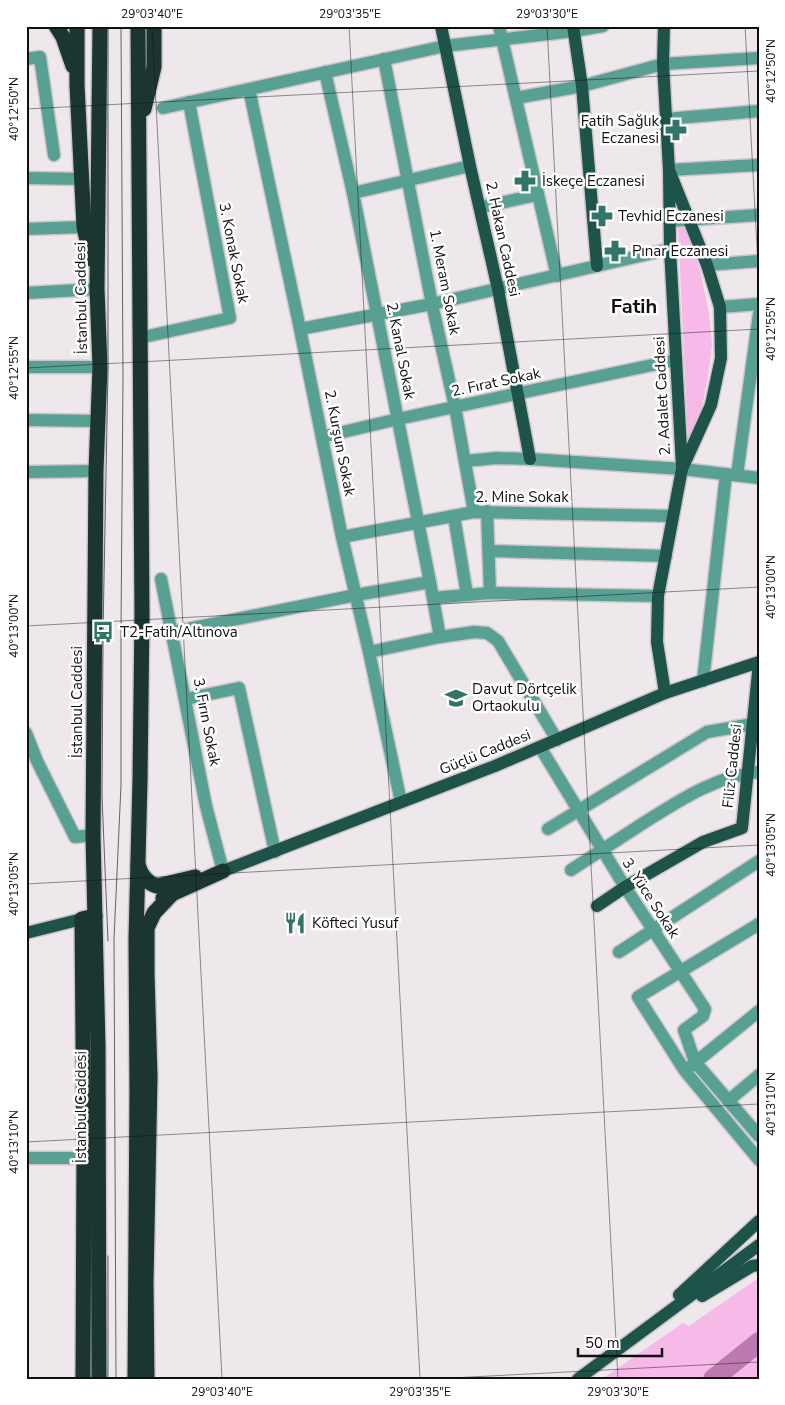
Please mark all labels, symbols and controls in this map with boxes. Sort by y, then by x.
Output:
text: 29°03'40"E [121,6,183,22]
text: 29°03'35"E [319,6,381,22]
text: 29°03'30"E [516,6,578,22]
text: 40°12'50"N [763,39,779,103]
text: 40°12'50"N [6,77,22,141]
place label: Fatih Sağlık Eczanesi [581,111,659,148]
pharmacy icon: Fatih Sağlık Eczanesi [663,117,689,143]
pharmacy icon: İskeçe Eczanesi [512,168,538,194]
place label: İskeçe Eczanesi [542,171,645,191]
street label: 2. Hakan Caddesi [481,180,525,298]
street label: 3. Konak Sokak [214,201,254,305]
pharmacy icon: Tevhid Eczanesi [589,203,615,229]
place label: Tevhid Eczanesi [618,206,724,226]
street label: 1. Meram Sokak [425,227,465,337]
pharmacy icon: Pınar Eczanesi [602,238,628,264]
place label: Pınar Eczanesi [632,241,728,261]
street label: İstanbul Caddesi [70,242,92,354]
district label: Fatih [611,293,657,320]
text: 40°12'55"N [763,297,779,361]
street label: 2. Kanal Sokak [382,301,420,402]
text: 40°12'55"N [6,336,22,400]
street label: 2. Adalet Caddesi [649,336,675,456]
street label: 2. Fırat Sokak [450,363,543,401]
street label: 2. Kurşun Sokak [320,388,360,498]
street label: 2. Mine Sokak [475,487,569,507]
text: 40°13'00"N [763,555,779,619]
text: 40°13'00"N [6,594,22,658]
bus stop icon: T2-Fatih/Altınova [90,619,116,645]
place label: T2-Fatih/Altınova [120,622,238,642]
street label: İstanbul Caddesi [67,646,87,758]
street label: 3. Fırın Sokak [189,676,225,768]
place label: Davut Dörtçelik Ortaokulu [472,679,577,716]
school or university icon: Davut Dörtçelik Ortaokulu [443,685,469,711]
street label: Filiz Caddesi [718,723,746,809]
street label: Güçlü Caddesi [436,725,534,779]
text: 40°13'05"N [763,813,779,877]
text: 40°13'05"N [6,852,22,916]
street label: 3. Yüce Sokak [618,854,685,942]
restaurant icon: Köfteci Yusuf [282,910,308,936]
place label: Köfteci Yusuf [312,913,399,933]
street label: İstanbul Caddesi [71,1051,91,1163]
text: 40°13'10"N [763,1072,779,1136]
text: 40°13'10"N [6,1110,22,1174]
scale bar [578,1325,661,1357]
text: 50 m [585,1333,620,1353]
text: 29°03'40"E [191,1384,253,1400]
text: 29°03'35"E [389,1384,451,1400]
text: 29°03'30"E [587,1384,649,1400]

